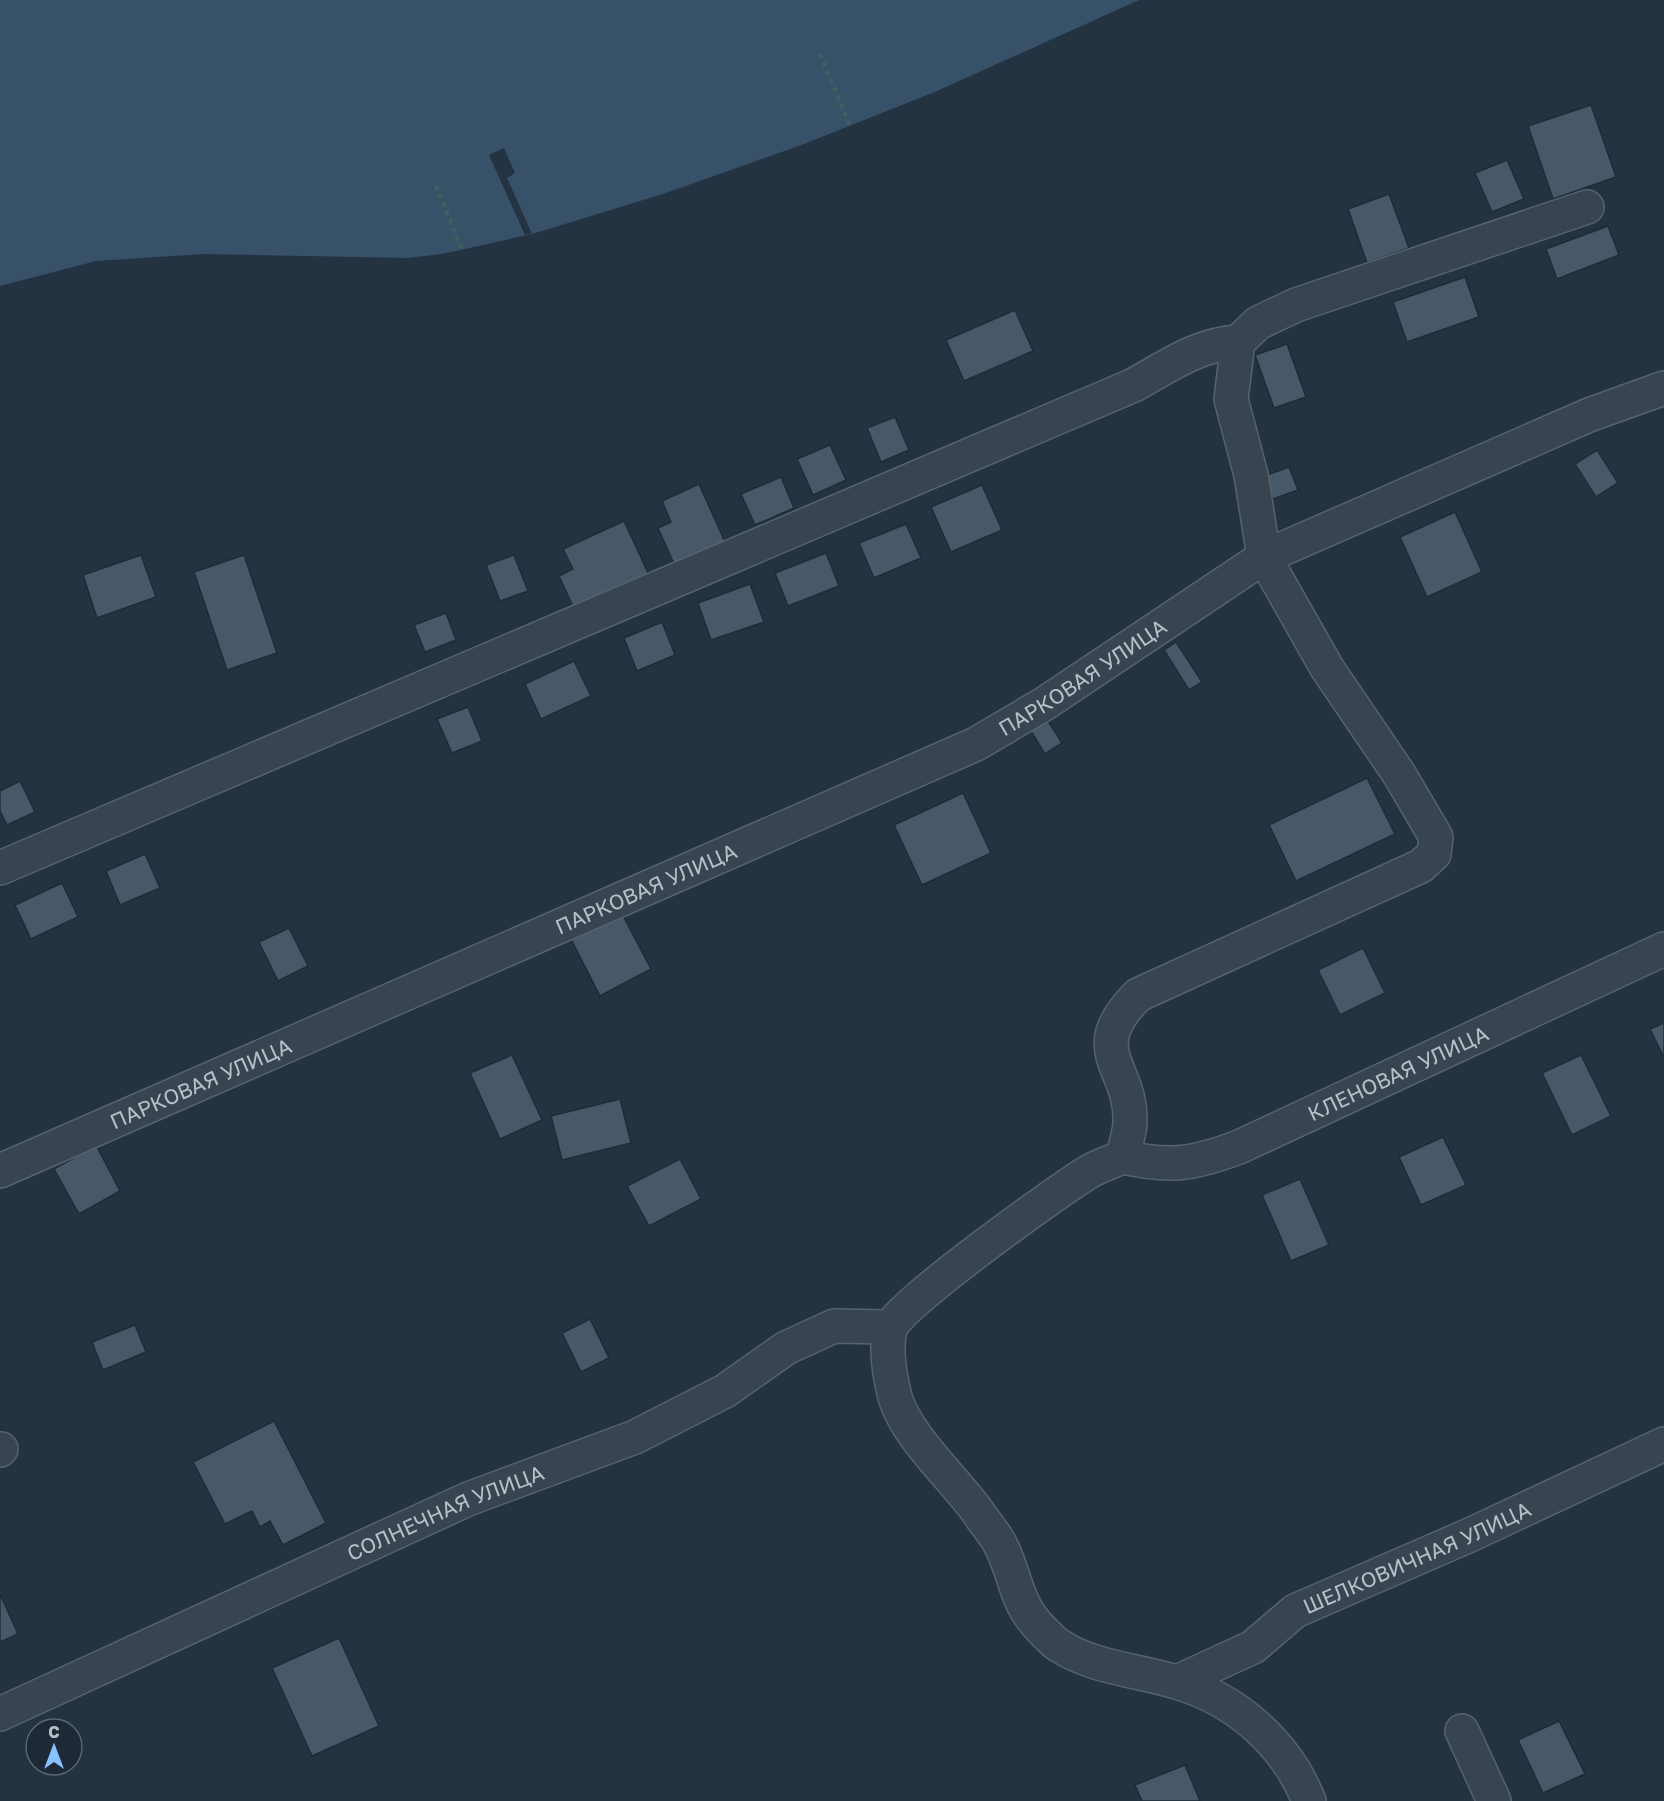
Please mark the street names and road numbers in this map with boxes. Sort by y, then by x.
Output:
street label: ПАРКОВАЯ УЛИЦА [994,613,1171,741]
street label: ПАРКОВАЯ УЛИЦА [551,837,741,939]
street label: КЛЕНОВАЯ УЛИЦА [1303,1020,1492,1126]
street label: ПАРКОВАЯ УЛИЦА [106,1032,295,1134]
street label: СОЛНЕЧНАЯ УЛИЦА [343,1459,547,1566]
street label: ШЕЛКОВИЧНАЯ УЛИЦА [1299,1495,1535,1619]

